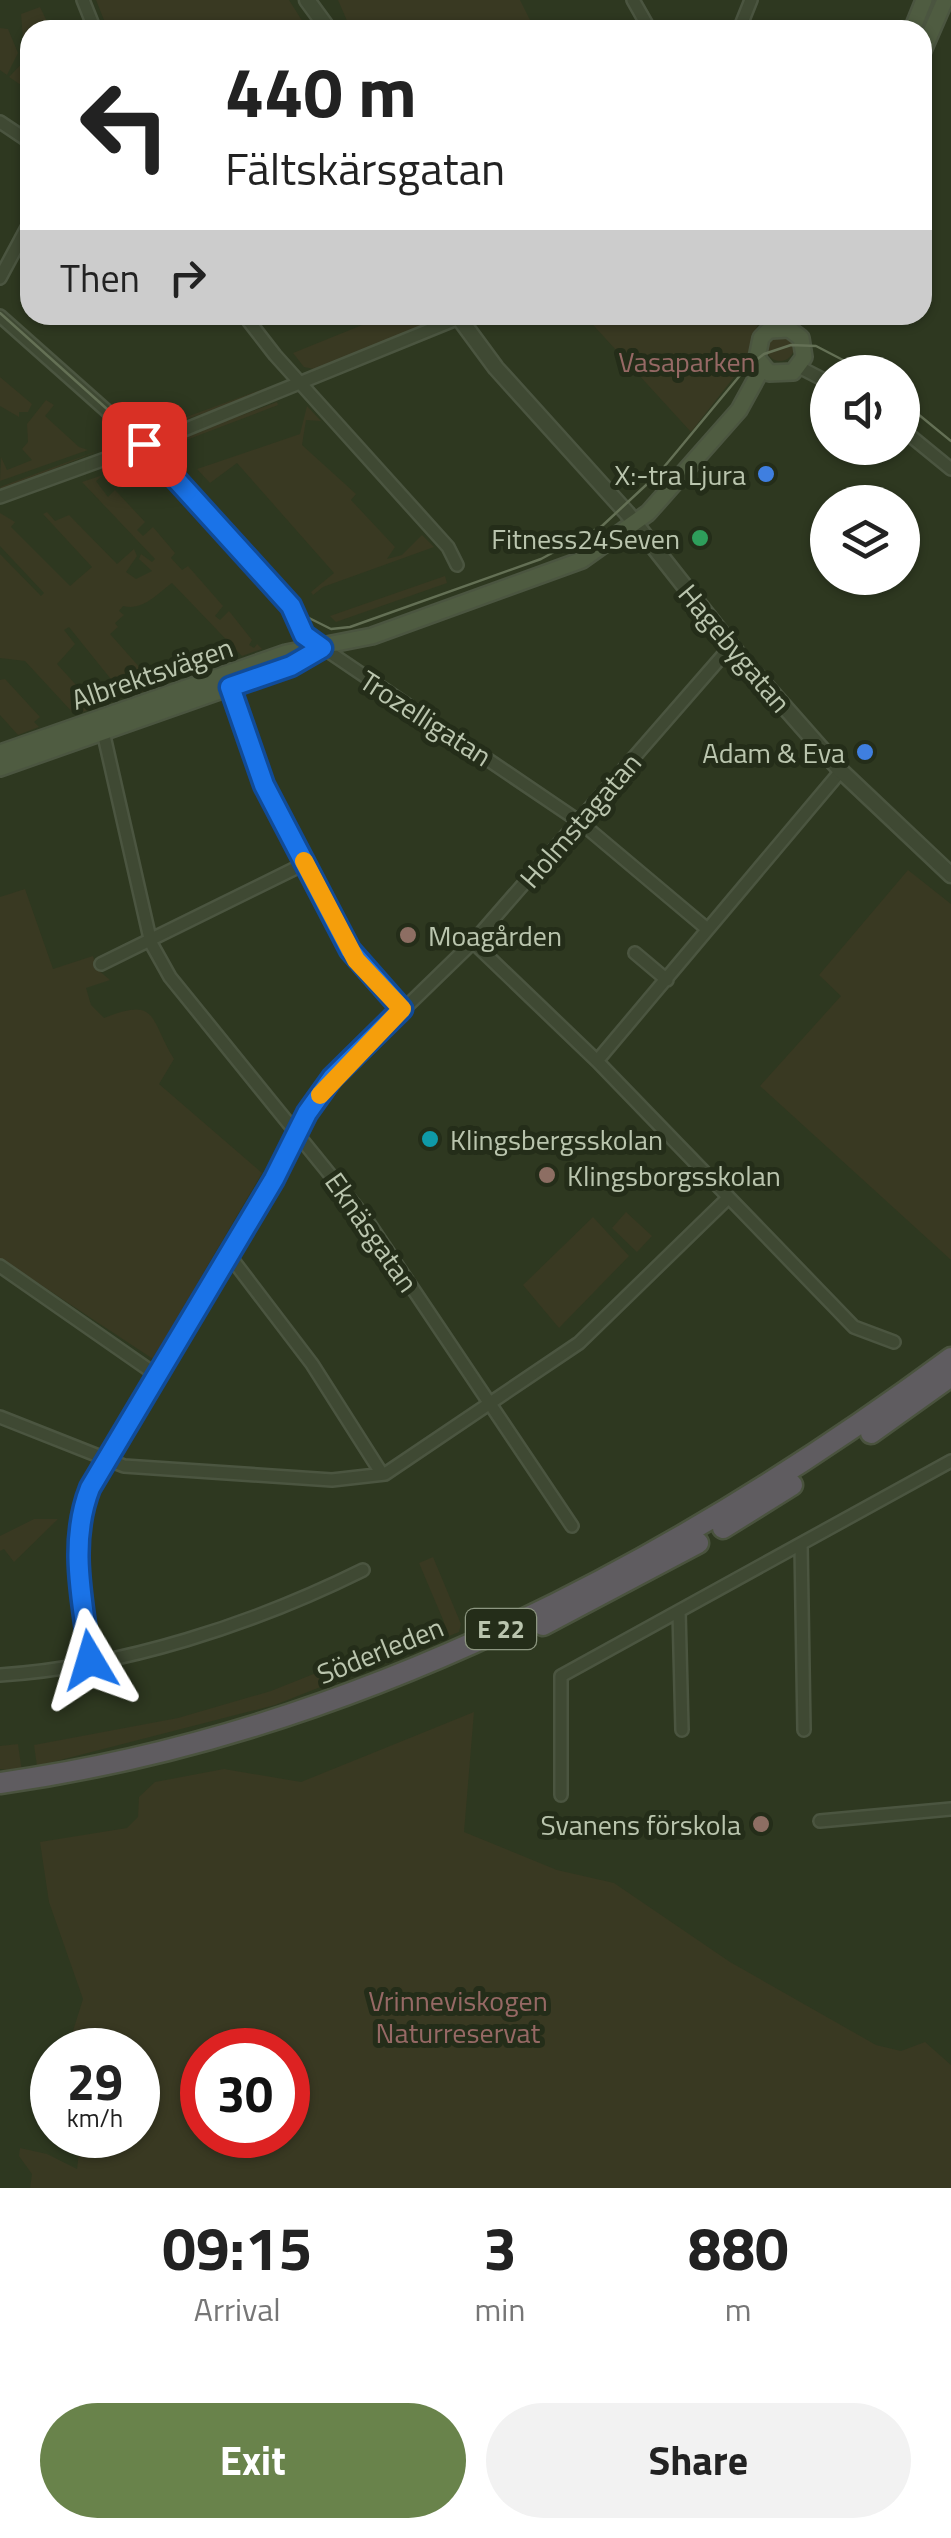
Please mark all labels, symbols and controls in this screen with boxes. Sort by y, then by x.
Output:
text: 440 m [225,38,417,144]
icon: left [60,60,190,190]
text: Fältskärsgatan [225,134,505,202]
text: Then [60,249,140,307]
icon: right [160,250,215,305]
park label: Vasaparken [618,340,756,383]
map controls [810,355,920,595]
button: sound [810,355,920,465]
pin [102,402,187,487]
icon: arrive [117,417,172,472]
place label: X:-tra Ljura [615,453,746,496]
marker: X:-tra Ljura [755,463,777,485]
button: layers [810,485,920,595]
place label: Fitness24Seven [491,517,680,560]
marker: Fitness24Seven [689,527,711,549]
street label: Hagebygatan [668,574,802,722]
street label: Albrektsvägen [65,625,239,721]
street label: Trozelligatan [352,659,500,777]
place label: Adam & Eva [702,731,845,774]
marker: Adam & Eva [854,741,876,763]
street label: Holmstagatan [509,743,651,897]
place label: Moagården [428,914,562,957]
marker: Moagården [397,924,419,946]
place label: Klingsbergsskolan [450,1118,663,1161]
marker: Klingsbergsskolan [419,1128,441,1150]
place label: Klingsborgsskolan [567,1154,781,1197]
street label: Eknäsgatan [315,1163,429,1301]
marker: Klingsborgsskolan [536,1164,558,1186]
street label: Söderleden [310,1605,450,1695]
position arrow [38,1608,142,1712]
road number: E 22 [466,1609,536,1649]
place label: Svanens förskola [541,1803,741,1846]
marker: Svanens förskola [750,1813,772,1835]
park label: Vrinneviskogen Naturreservat [368,1979,548,2054]
speed limit sign: 30 [180,2028,310,2158]
text: 29 [67,2043,123,2119]
text: km/h [67,2099,123,2137]
text: 09:15 [162,2202,312,2293]
text: 3 [483,2202,517,2293]
text: 880 [688,2202,789,2293]
text: Arrival [194,2285,281,2333]
text: min [474,2285,525,2333]
text: m [725,2285,752,2333]
button: Exit [40,2403,466,2518]
button: Share [486,2403,911,2518]

